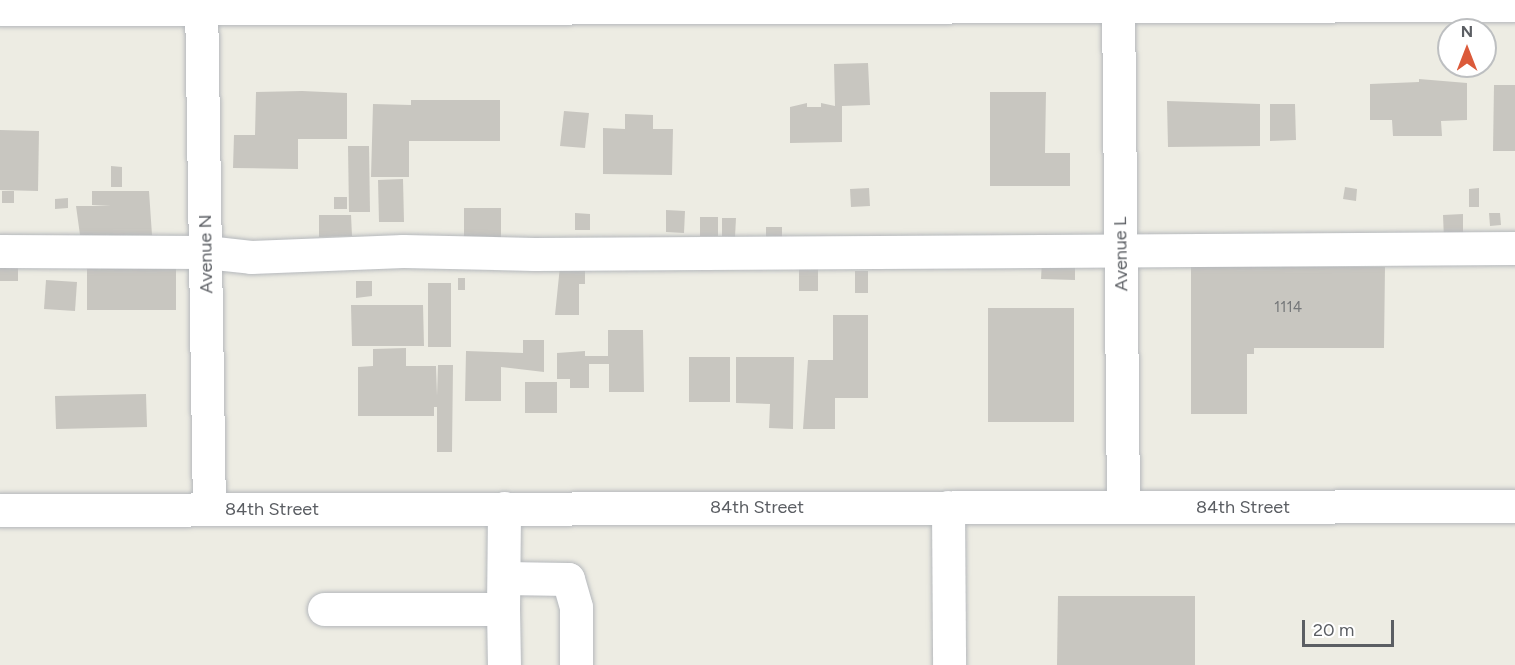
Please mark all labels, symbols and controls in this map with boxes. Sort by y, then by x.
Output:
north arrow [1437,18,1497,78]
text: N [1461,22,1473,41]
street label: Avenue N [195,214,217,294]
street label: Avenue L [1110,216,1132,292]
house number: 1114 [1274,299,1302,317]
street label: 84th Street [710,496,804,518]
street label: 84th Street [1196,496,1290,518]
street label: 84th Street [225,498,319,520]
scale bar [1305,608,1396,646]
text: 20 m [1313,619,1354,641]

